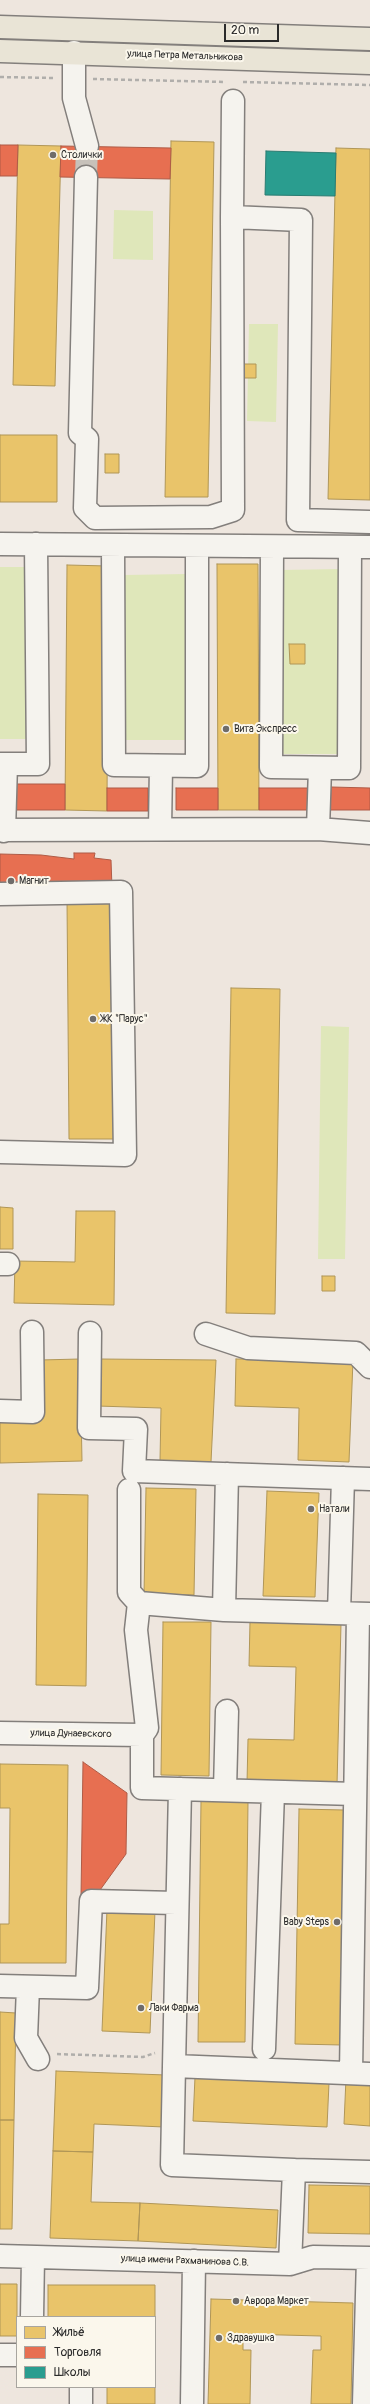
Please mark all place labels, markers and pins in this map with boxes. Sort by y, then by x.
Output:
place label: Столички [61,149,102,161]
marker: Столички [48,150,58,160]
place label: Вита Экспресс [234,723,297,735]
marker: Вита Экспресс [221,724,231,734]
place label: Магнит [19,875,49,887]
marker: Магнит [6,876,16,886]
place label: ЖК "Парус" [101,1013,148,1025]
marker: ЖК "Парус" [88,1014,98,1024]
place label: Натали [319,1503,349,1515]
marker: Натали [306,1504,316,1514]
place label: Baby Steps [283,1916,329,1928]
marker: Baby Steps [332,1917,342,1927]
place label: Лаки Фарма [149,2002,199,2014]
marker: Лаки Фарма [136,2003,146,2013]
place label: Аврора Маркет [244,2295,309,2307]
marker: Аврора Маркет [231,2296,241,2306]
place label: Здравушка [227,2332,274,2344]
marker: Здравушка [214,2333,224,2343]

